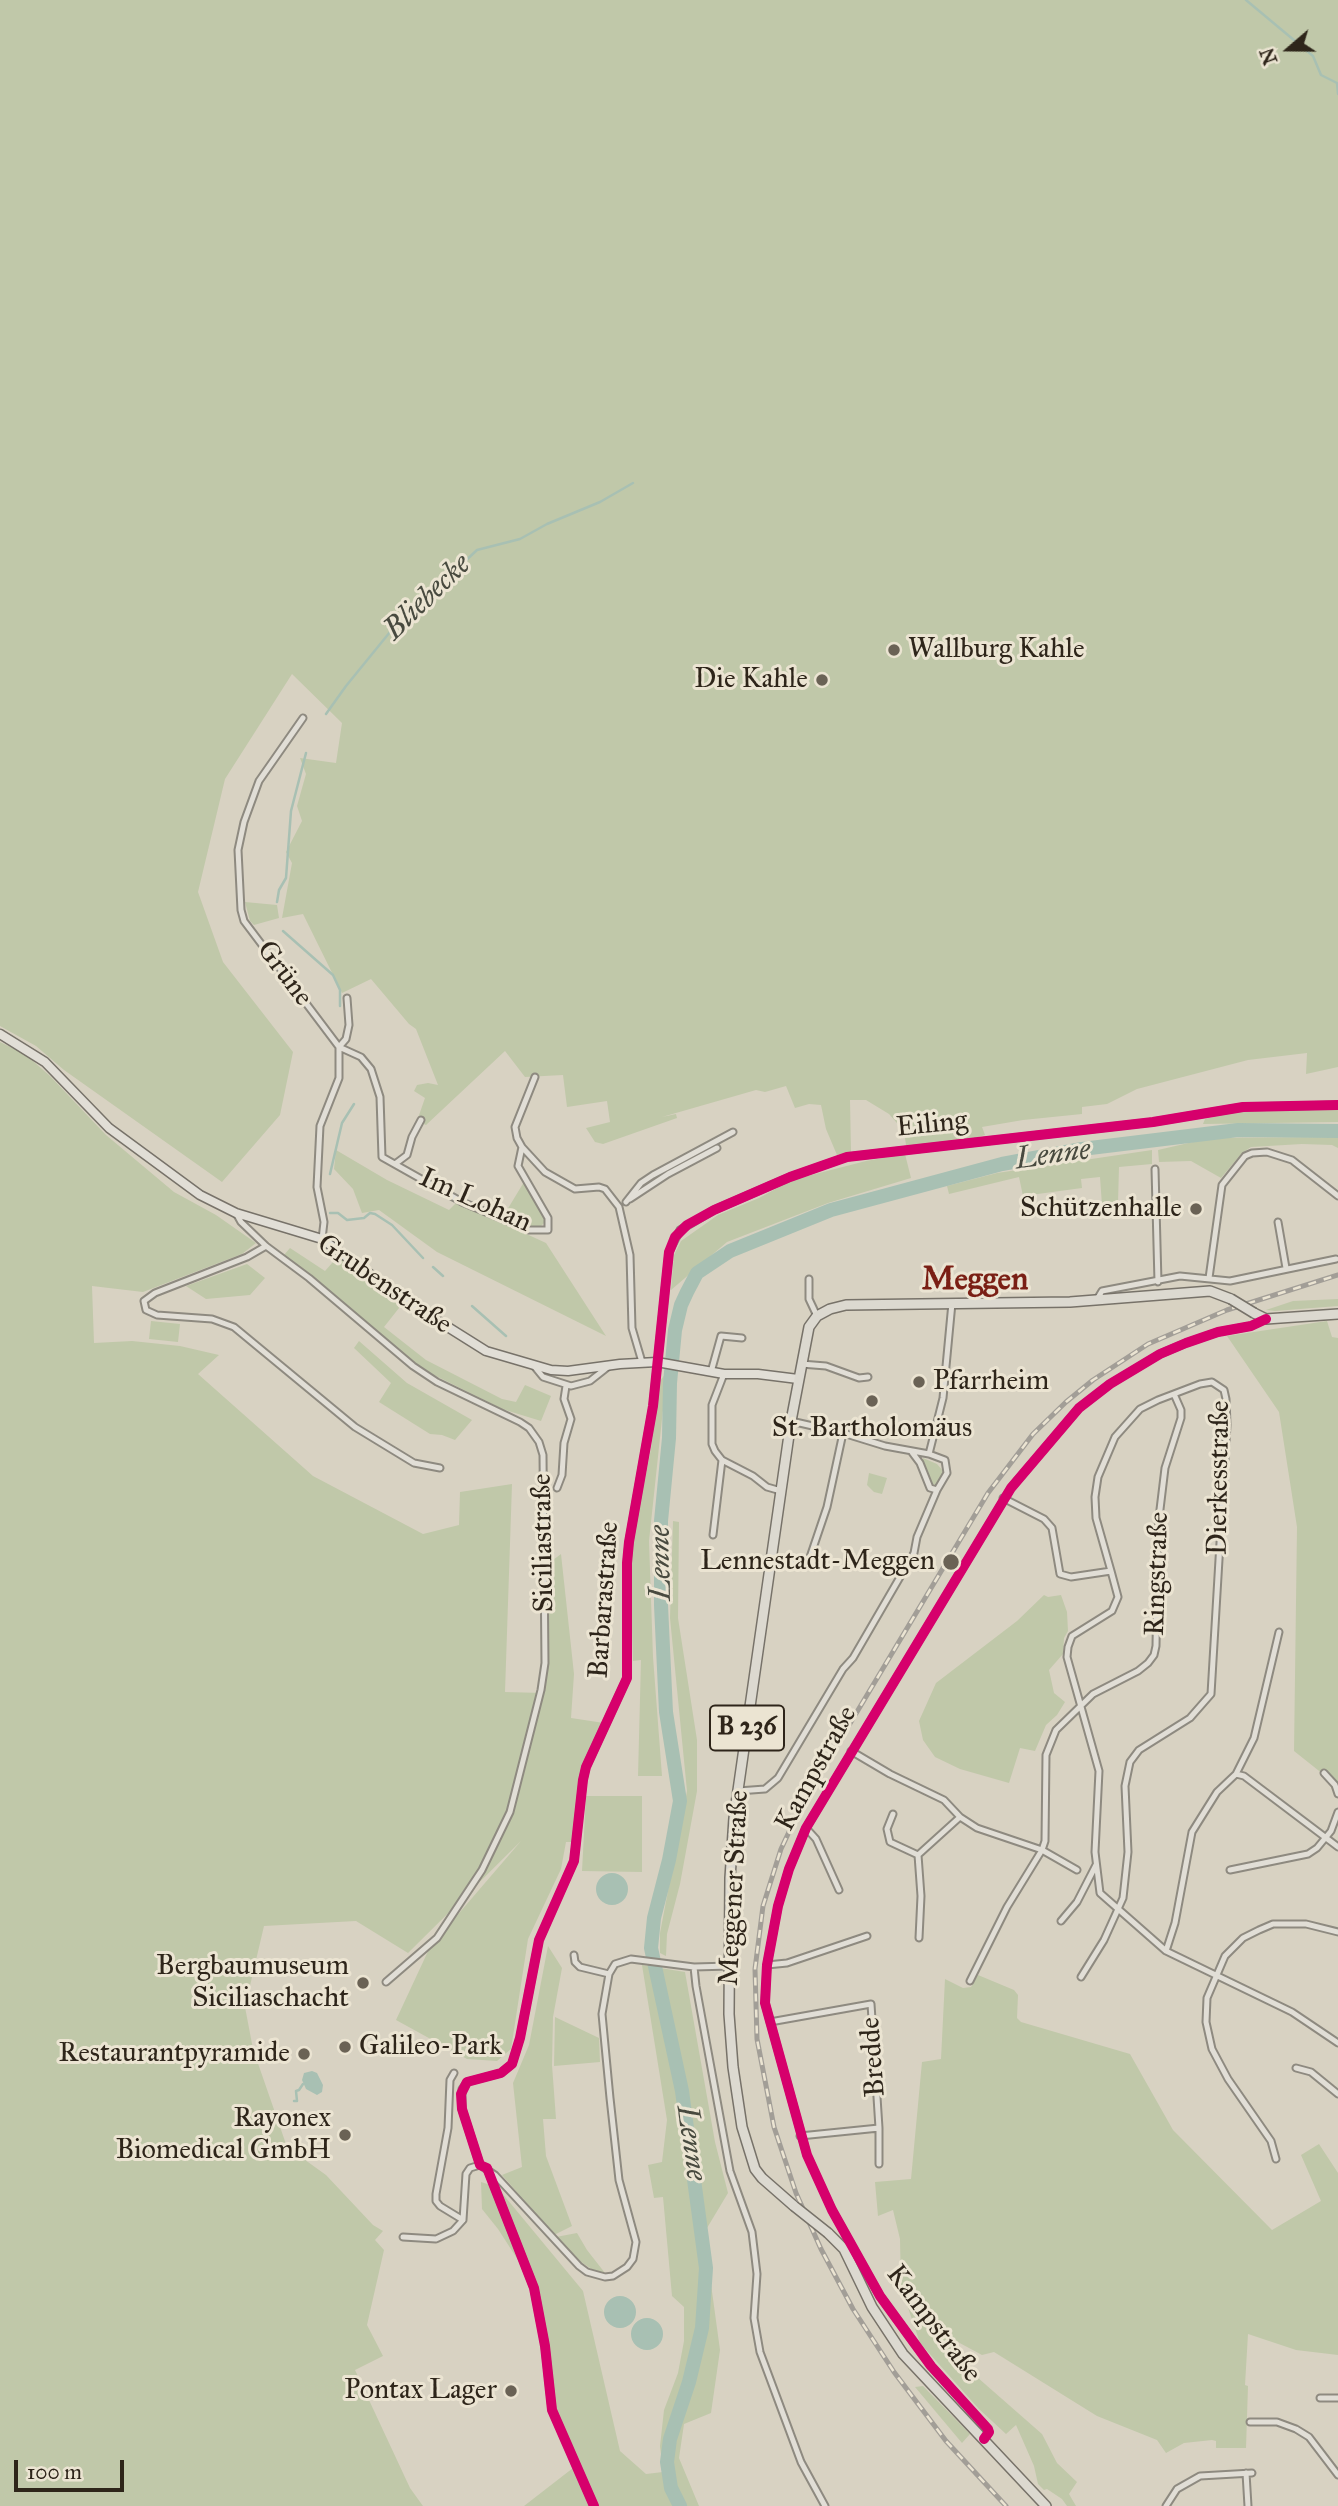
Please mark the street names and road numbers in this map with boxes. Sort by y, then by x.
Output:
street label: Grüne [249,935,319,1013]
street label: Eiling [895,1105,969,1145]
street label: Im Lohan [414,1161,536,1241]
street label: Grubenstraße [310,1228,458,1342]
street label: Dierkesstraße [1202,1400,1238,1556]
street label: Siciliastraße [526,1473,562,1613]
street label: Ringstraße [1139,1511,1177,1637]
street label: Barbarastraße [583,1520,627,1680]
street label: Kampstraße [769,1701,865,1837]
road number: B 236 [710,1706,784,1750]
street label: Meggener Straße [713,1789,757,1987]
street label: Bredde [854,2016,894,2098]
street label: Kampstraße [878,2259,988,2389]

